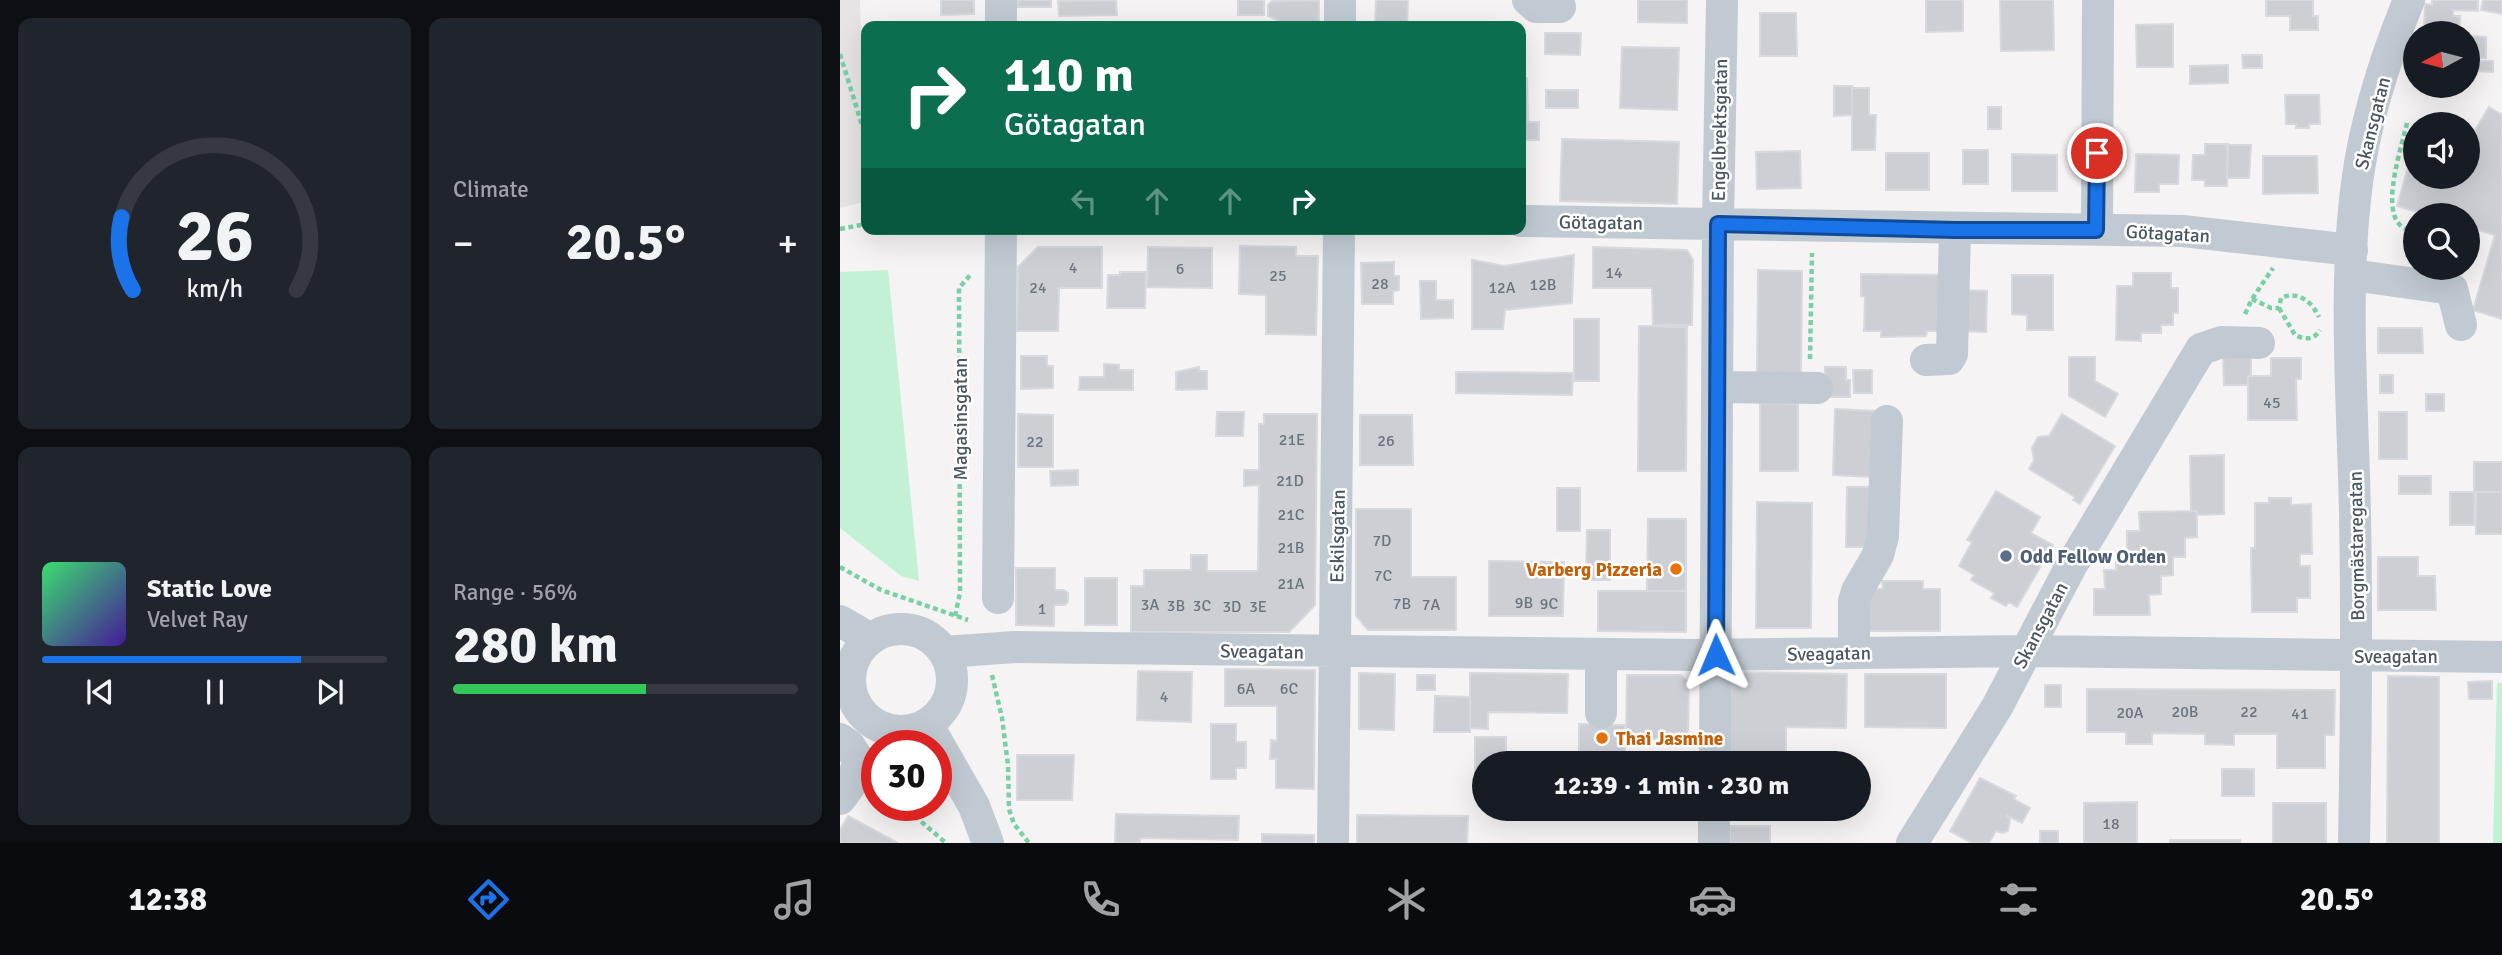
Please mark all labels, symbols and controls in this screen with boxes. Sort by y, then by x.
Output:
north arrow [2403,21,2480,98]
map controls [2403,21,2480,280]
text: 110 m [1004,45,1134,105]
icon: right [889,49,980,140]
street label: Engelbrektsgatan [1707,58,1733,202]
street label: Skansgatan [2350,74,2396,172]
text: Götagatan [1004,105,1146,144]
button: sound [2403,112,2480,189]
pin [2067,123,2127,183]
icon: arrive [2078,134,2116,172]
text: Climate [453,175,529,204]
icon: left [1065,182,1103,220]
icon: ahead [1138,182,1176,220]
icon: ahead [1211,182,1249,220]
icon: right [1284,182,1322,220]
text: 26 [175,192,254,281]
button: search [2403,203,2480,280]
text: 20.5° [566,210,685,274]
street label: Götagatan [1559,210,1643,236]
text: − [453,220,474,267]
text: + [777,220,798,267]
street label: Götagatan [2125,220,2211,248]
house number: 4 [1069,258,1078,278]
house number: 6 [1176,259,1184,279]
house number: 14 [1605,263,1623,283]
house number: 25 [1269,266,1287,286]
text: km/h [186,272,243,303]
house number: 28 [1371,274,1389,294]
house number: 12B [1530,275,1556,295]
house number: 24 [1029,278,1047,298]
house number: 12A [1488,278,1516,298]
street label: Magasinsgatan [949,358,973,480]
house number: 45 [2263,393,2281,413]
house number: 21E [1279,430,1305,450]
house number: 26 [1377,431,1395,451]
house number: 22 [1026,432,1044,452]
house number: 21D [1276,471,1304,491]
street label: Borgmästaregatan [2344,471,2370,621]
street label: Eskilsgatan [1325,489,1351,583]
house number: 21C [1278,505,1305,525]
house number: 7D [1372,531,1392,551]
house number: 21B [1278,538,1304,558]
place label: Odd Fellow Orden [2020,545,2166,569]
marker: Odd Fellow Orden [1998,548,2014,564]
place label: Varberg Pizzeria [1526,558,1662,582]
marker: Varberg Pizzeria [1668,561,1684,577]
house number: 7C [1374,566,1392,586]
text: Static Love [147,573,272,605]
house number: 21A [1277,574,1305,594]
text: Range · 56% [453,578,577,607]
street label: Skansgatan [2008,578,2074,673]
house number: 9B [1515,593,1533,613]
house number: 7B [1393,594,1411,614]
house number: 9C [1540,594,1558,614]
house number: 3A [1141,595,1159,615]
house number: 7A [1422,595,1440,615]
house number: 3B [1167,596,1185,616]
house number: 3C [1193,596,1211,616]
house number: 3D [1222,597,1242,617]
house number: 3E [1249,597,1267,617]
house number: 1 [1038,599,1046,619]
text: Velvet Ray [147,605,248,634]
text: 280 km [453,613,618,677]
position arrow [1679,618,1753,692]
street label: Sveagatan [1220,639,1304,665]
street label: Sveagatan [1787,641,1871,667]
street label: Sveagatan [2354,645,2438,669]
icon: previous [81,673,119,711]
icon: pause [196,673,234,711]
icon: next [311,673,349,711]
house number: 6A [1237,679,1255,699]
house number: 6C [1280,679,1298,699]
house number: 4 [1160,687,1169,707]
house number: 20B [2172,702,2198,722]
house number: 22 [2240,702,2258,722]
house number: 20A [2116,703,2144,723]
house number: 41 [2291,704,2309,724]
place label: Thai Jasmine [1616,727,1723,751]
speed limit sign: 30 [861,730,952,821]
marker: Thai Jasmine [1594,730,1610,746]
text: 12:39 · 1 min · 230 m [1554,770,1789,802]
house number: 18 [2102,814,2120,834]
icon: directions [464,875,513,924]
icon: music [770,875,819,924]
icon: phone [1076,875,1125,924]
icon: climate [1382,875,1431,924]
icon: car [1688,875,1737,924]
icon: filters [1994,875,2043,924]
text: 12:38 [128,880,207,919]
text: 20.5° [2300,880,2374,919]

